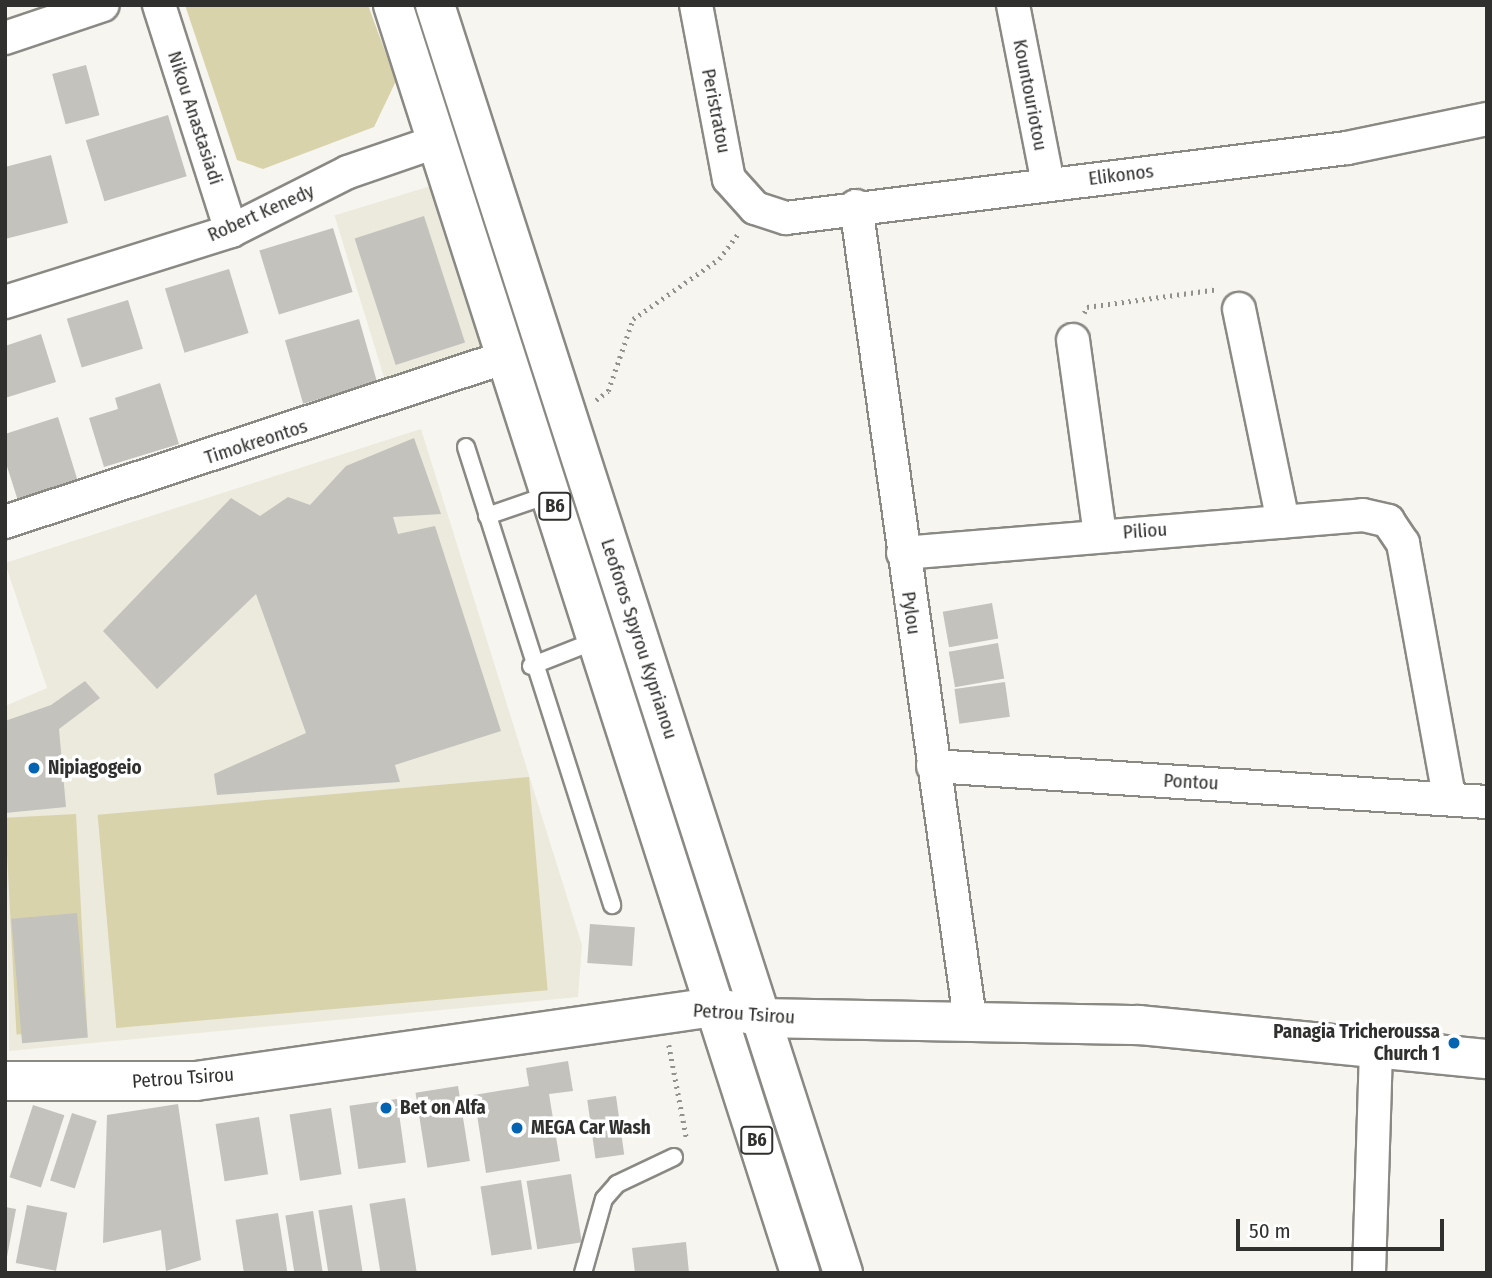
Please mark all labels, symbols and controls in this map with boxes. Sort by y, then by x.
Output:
street label: Kountouriotou [1008,37,1052,153]
street label: Nikou Anastasiadi [163,48,227,188]
street label: Peristratou [697,67,735,155]
street label: Elikonos [1087,160,1155,190]
street label: Robert Kenedy [204,179,318,247]
street label: Timokreontos [202,415,310,469]
road number: B6 [538,492,572,520]
street label: Piliou [1122,518,1168,544]
street label: Leoforos Spyrou Kyprianou [596,536,682,742]
street label: Pylou [897,590,925,636]
place label: Nipiagogeio [48,757,142,779]
marker: Nipiagogeio [26,760,42,776]
street label: Pontou [1163,769,1219,795]
street label: Petrou Tsirou [692,999,796,1029]
place label: Panagia Tricheroussa Church 1 [1273,1021,1440,1065]
marker: Panagia Tricheroussa Church 1 [1446,1035,1462,1051]
street label: Petrou Tsirou [131,1063,235,1093]
place label: Bet on Alfa [400,1097,486,1119]
marker: Bet on Alfa [378,1100,394,1116]
place label: MEGA Car Wash [531,1117,651,1139]
marker: MEGA Car Wash [509,1120,525,1136]
road number: B6 [740,1126,774,1154]
scale bar [1240,1204,1448,1248]
text: 50 m [1249,1218,1291,1244]

